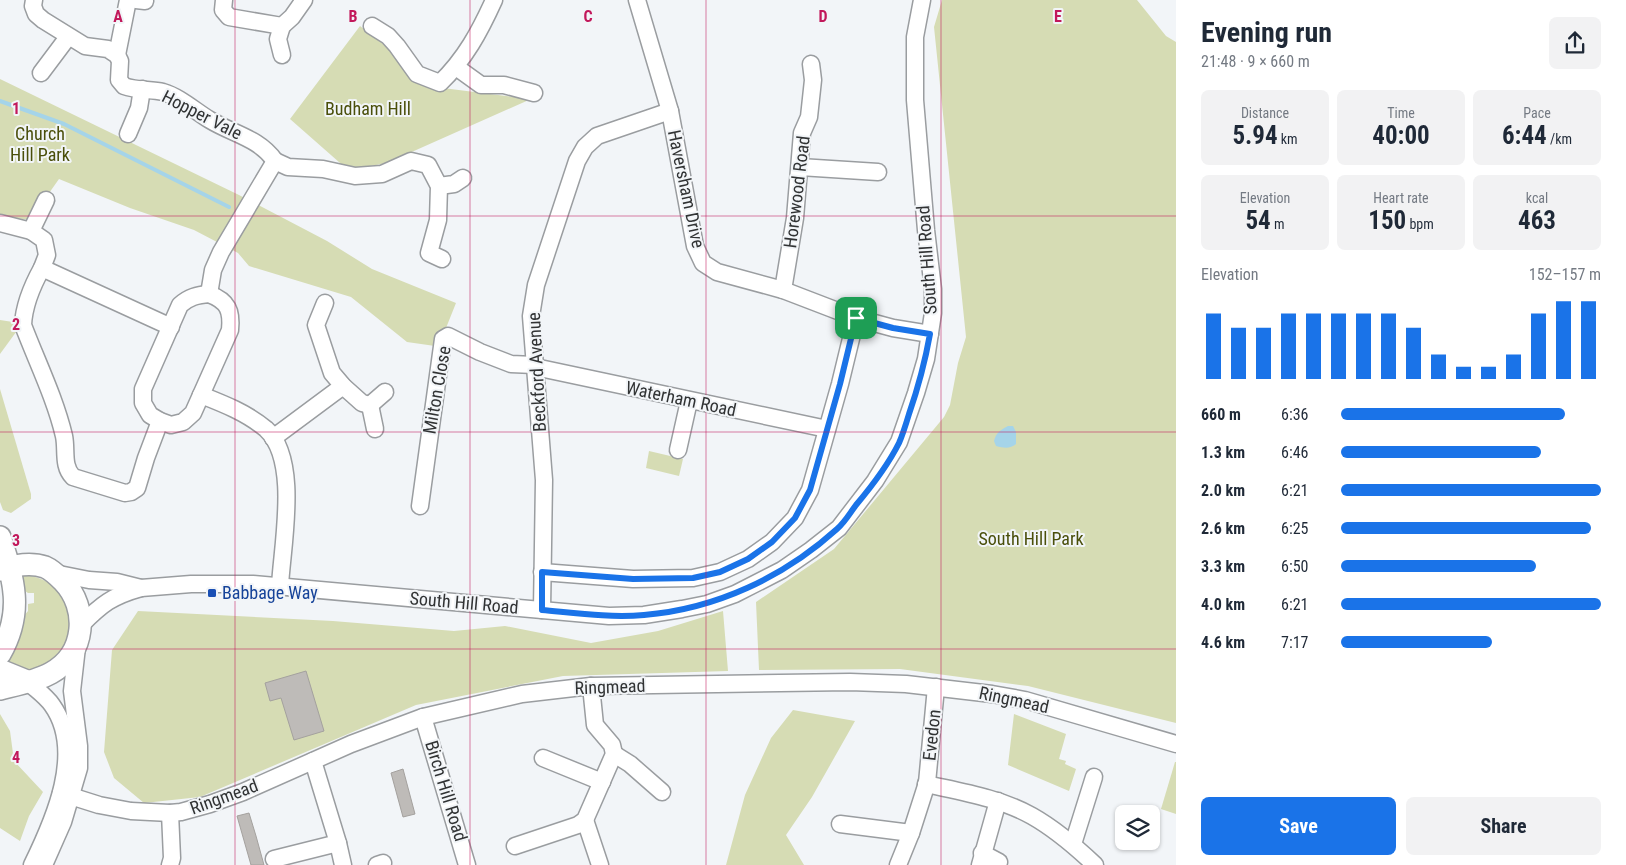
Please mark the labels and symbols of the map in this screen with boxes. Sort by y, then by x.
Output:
text: A [113,7,123,26]
text: B [349,7,358,26]
text: C [583,7,593,26]
text: D [818,7,828,26]
text: E [1054,7,1062,26]
street label: Hopper Vale [159,85,246,144]
park label: Budham Hill [325,98,411,119]
text: 1 [12,99,20,118]
park label: Church Hill Park [10,123,70,165]
street label: Haversham Drive [664,128,709,250]
street label: Horewood Road [779,135,814,249]
street label: South Hill Road [912,205,941,315]
pin [835,297,877,339]
street label: Beckford Avenue [523,312,550,432]
text: 2 [12,315,20,334]
street label: Milton Close [418,344,455,436]
street label: Waterham Road [624,377,738,420]
park label: South Hill Park [978,528,1084,549]
text: 3 [12,531,20,550]
place label: Babbage Way [222,582,318,603]
marker: Babbage Way [206,587,218,599]
street label: South Hill Road [409,587,519,618]
street label: Ringmead [574,675,646,698]
street label: Ringmead [977,682,1051,717]
street label: Evedon [918,708,945,762]
street label: Birch Hill Road [421,738,472,844]
text: 4 [12,748,20,767]
street label: Ringmead [187,775,261,819]

